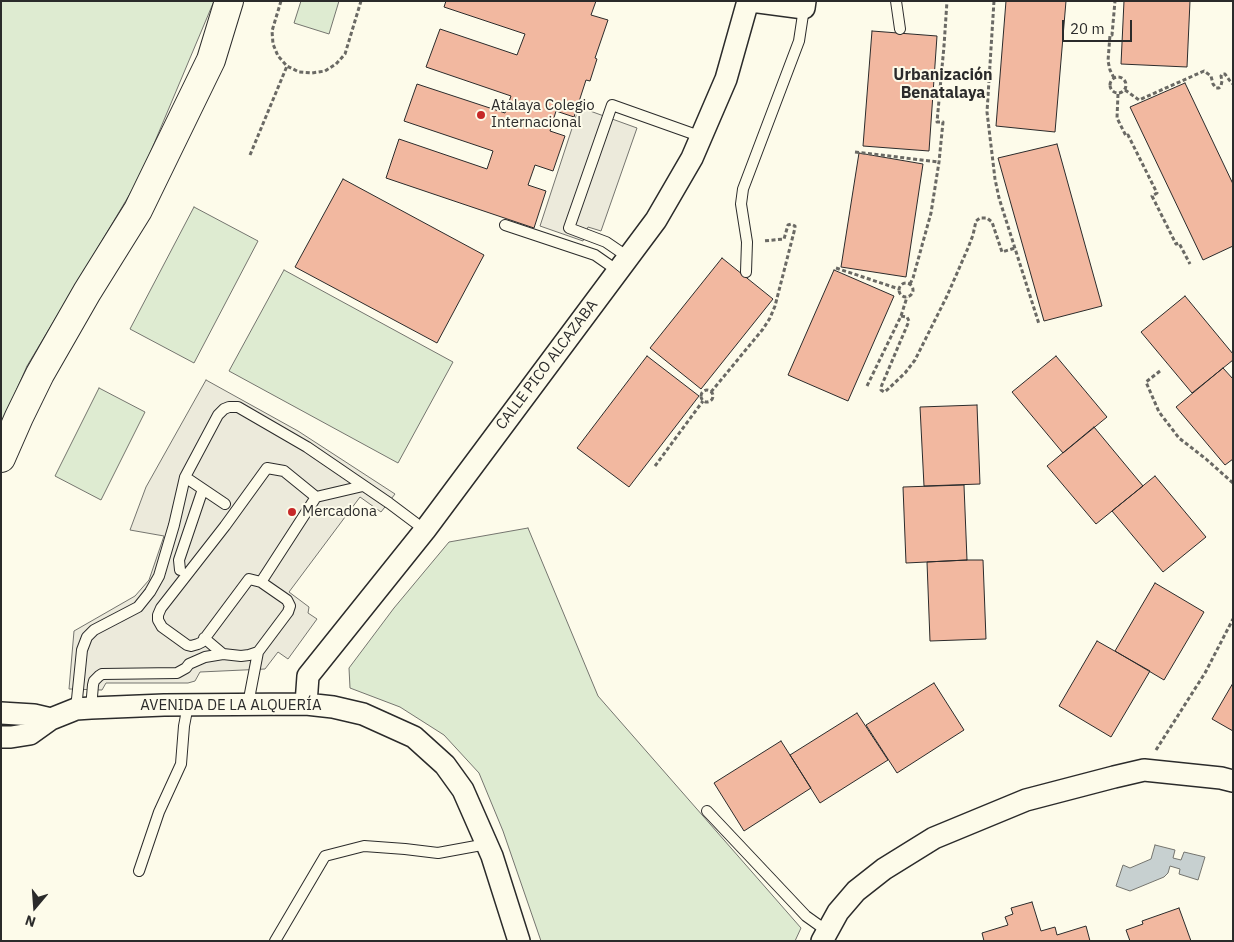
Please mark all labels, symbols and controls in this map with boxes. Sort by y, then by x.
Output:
scale bar [1064,10,1134,42]
text: 20 m [1070,19,1105,38]
district label: Urbanización Benatalaya [893,65,993,103]
place label: Atalaya Colegio Internacional [491,97,595,132]
marker: Atalaya Colegio Internacional [475,109,487,121]
street label: CALLE PICO ALCAZABA [492,297,602,433]
place label: Mercadona [302,503,377,521]
marker: Mercadona [286,506,298,518]
street label: AVENIDA DE LA ALQUERÍA [140,697,322,715]
north arrow [10,882,60,932]
text: N [23,911,38,931]

